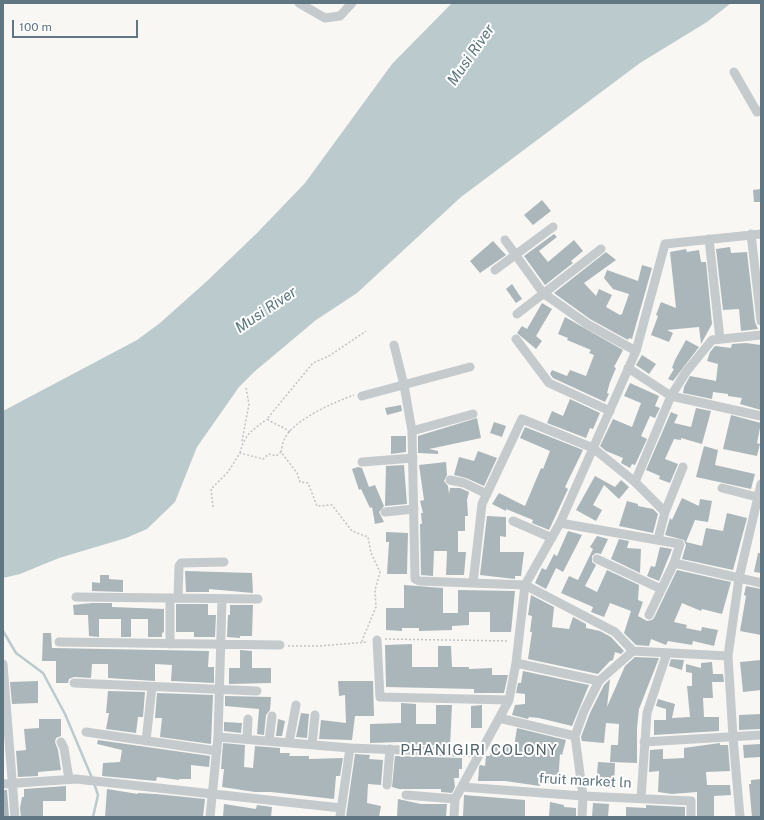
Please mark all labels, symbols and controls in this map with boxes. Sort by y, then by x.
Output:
scale bar [14,12,140,38]
text: 100 m [19,20,52,34]
water label: Musi River [444,21,498,89]
water label: Musi River [232,283,300,337]
district label: PHANIGIRI COLONY [400,741,558,759]
street label: fruit market ln [538,770,632,792]

